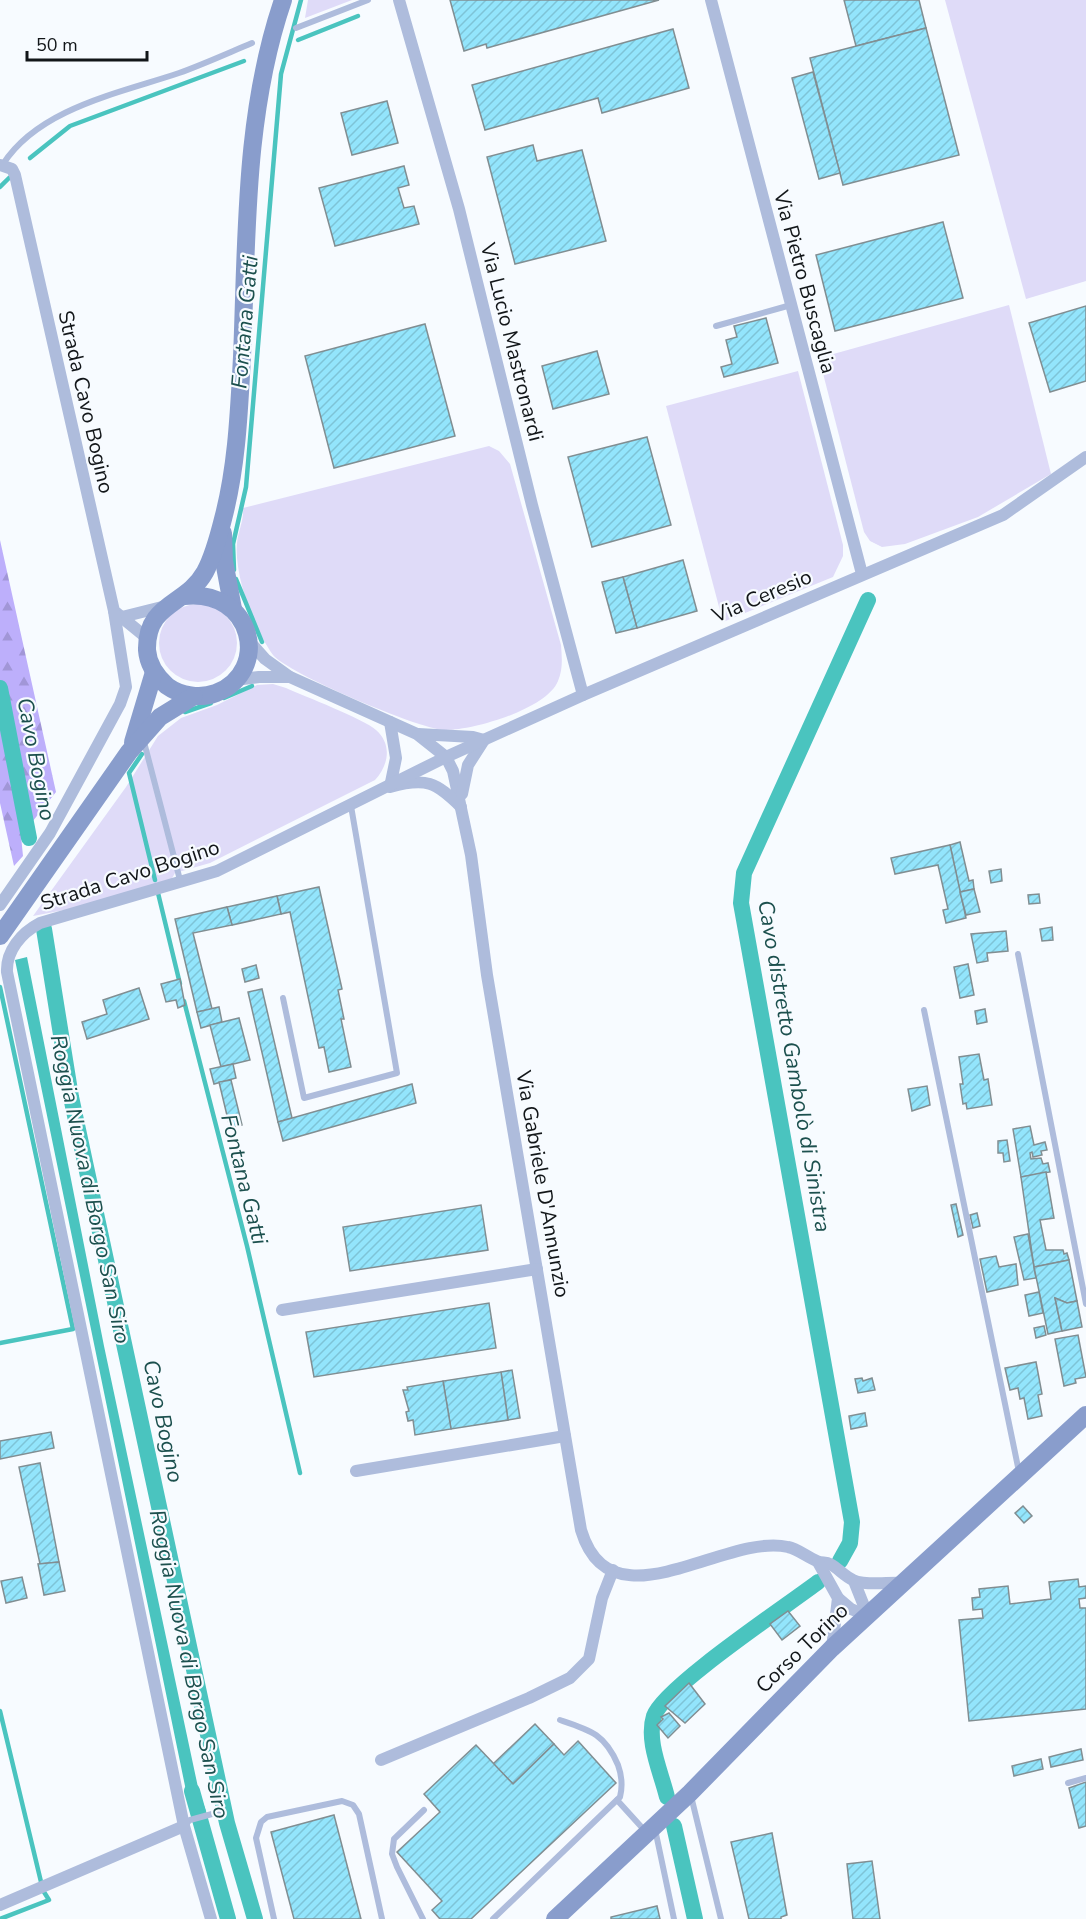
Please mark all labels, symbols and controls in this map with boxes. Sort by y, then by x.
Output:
scale bar [27,24,147,62]
text: 50 m [36,33,78,57]
street label: Via Pietro Buscaglia [767,186,843,377]
street label: Via Lucio Mastronardi [474,239,550,444]
water label: Fontana Gatti [224,253,266,390]
street label: Strada Cavo Bogino [51,308,121,496]
street label: Via Ceresio [707,562,816,630]
water label: Cavo Bogino [9,695,63,823]
street label: Strada Cavo Bogino [37,833,223,917]
water label: Cavo distretto Gambolò di Sinistra [750,898,838,1235]
water label: Roggia Nuova di Borgo San Siro [43,1032,137,1346]
street label: Via Gabriele D'Annunzio [509,1067,577,1300]
water label: Fontana Gatti [213,1111,275,1248]
water label: Cavo Bogino [135,1357,191,1485]
water label: Roggia Nuova di Borgo San Siro [142,1507,236,1821]
street label: Corso Torino [750,1597,854,1699]

